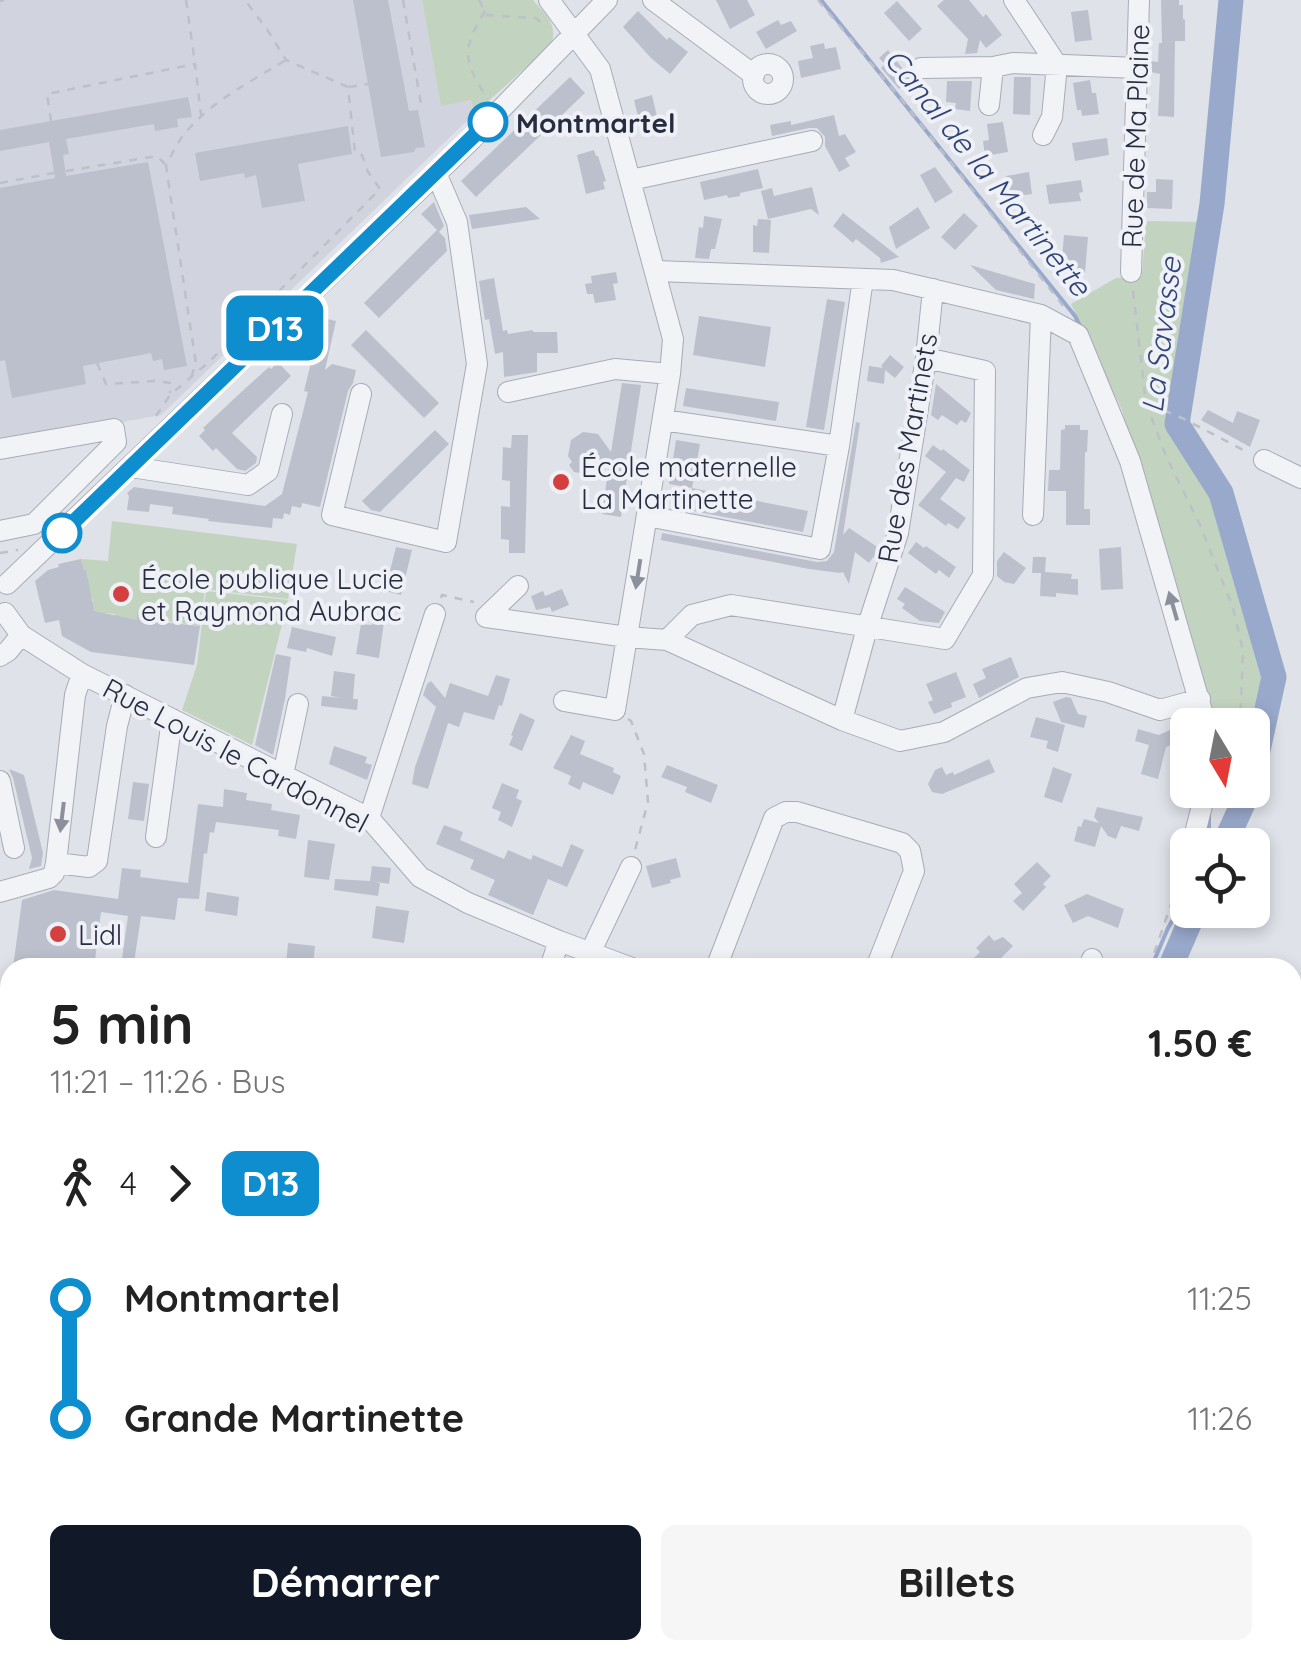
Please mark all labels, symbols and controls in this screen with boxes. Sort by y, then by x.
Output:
street label: Rue de Ma Plaine [1114,23,1156,249]
water label: Canal de la Martinette [876,41,1100,304]
marker: Montmartel [469,103,507,141]
place label: Montmartel [516,105,676,140]
water label: La Savasse [1133,254,1189,415]
line badge: D13 [218,296,332,360]
text: D13 [246,306,304,350]
street label: Rue des Martinets [870,330,944,566]
place label: École maternelle La Martinette [581,449,797,516]
marker: École maternelle La Martinette [550,471,572,493]
unlabelled marker [43,514,81,552]
one-way arrow [629,559,645,590]
place label: École publique Lucie et Raymond Aubrac [141,561,404,628]
marker: École publique Lucie et Raymond Aubrac [110,583,132,605]
one-way arrow [1164,590,1180,621]
street label: Rue Louis le Cardonnel [97,670,375,840]
north arrow [1170,708,1270,808]
map controls [1170,708,1270,928]
one-way arrow [54,802,70,834]
button: locate [1170,828,1270,928]
place label: Lidl [78,917,122,952]
marker: Lidl [47,923,69,945]
text: 5 min [50,989,194,1058]
text: 1.50 € [1148,1019,1252,1067]
text: 11:21 – 11:26 · Bus [50,1061,285,1101]
icon: walk [50,1156,105,1211]
icon: forward [152,1156,207,1211]
text: D13 [242,1161,299,1205]
text: 4 [120,1163,137,1203]
text: Montmartel [124,1274,340,1322]
text: 11:25 [1187,1278,1252,1318]
text: Grande Martinette [124,1394,464,1442]
text: 11:26 [1187,1398,1252,1438]
button: Démarrer [50,1525,641,1640]
button: Billets [661,1525,1252,1640]

